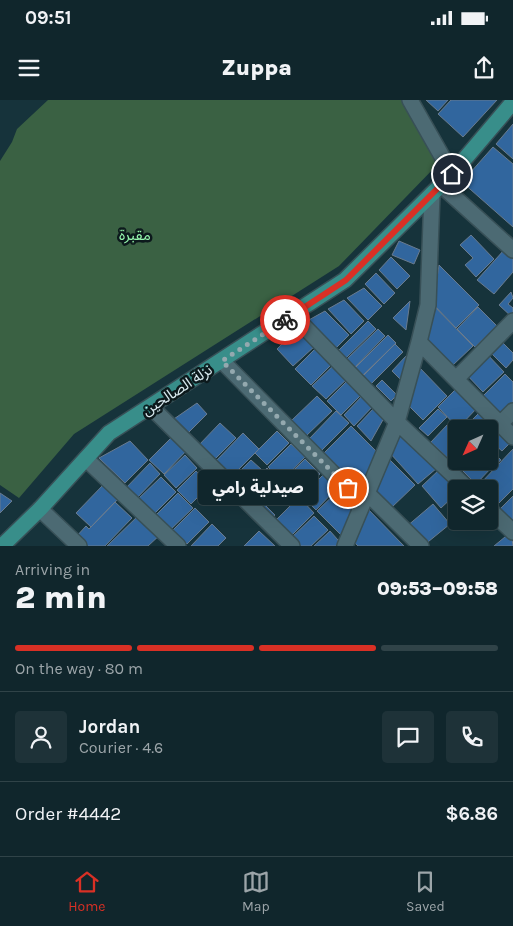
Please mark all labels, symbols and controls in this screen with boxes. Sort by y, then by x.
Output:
text: 09:51 [25,7,72,29]
icon: menu [15,54,43,82]
icon: share [470,54,498,82]
text: Zuppa [221,55,292,81]
pin [431,153,473,195]
icon: home [438,160,466,188]
park label: مقبرة [119,226,151,244]
courier [260,295,310,345]
icon: bike [271,306,299,334]
street label: نزلة الصالحين [138,361,216,419]
north arrow [448,420,498,470]
map controls [448,420,498,530]
pin [327,467,369,509]
callout: صيدلية رامي [198,470,318,506]
icon: bag [334,474,362,502]
text: صيدلية رامي [212,478,304,497]
button: layers [448,480,498,530]
text: Arriving in [15,560,90,579]
text: 09:53–09:58 [377,578,498,600]
text: 2 min [15,579,107,616]
text: On the way · 80 m [15,659,143,678]
button: person [15,711,67,763]
button: chat [382,711,434,763]
button: phone [446,711,498,763]
text: Jordan [79,716,140,738]
text: Courier · 4.6 [79,738,163,757]
text: Order #4442 [15,803,121,825]
text: $6.86 [445,803,498,825]
tab: Home [68,868,105,915]
tab: Map [242,868,270,915]
tab: Saved [406,868,445,915]

